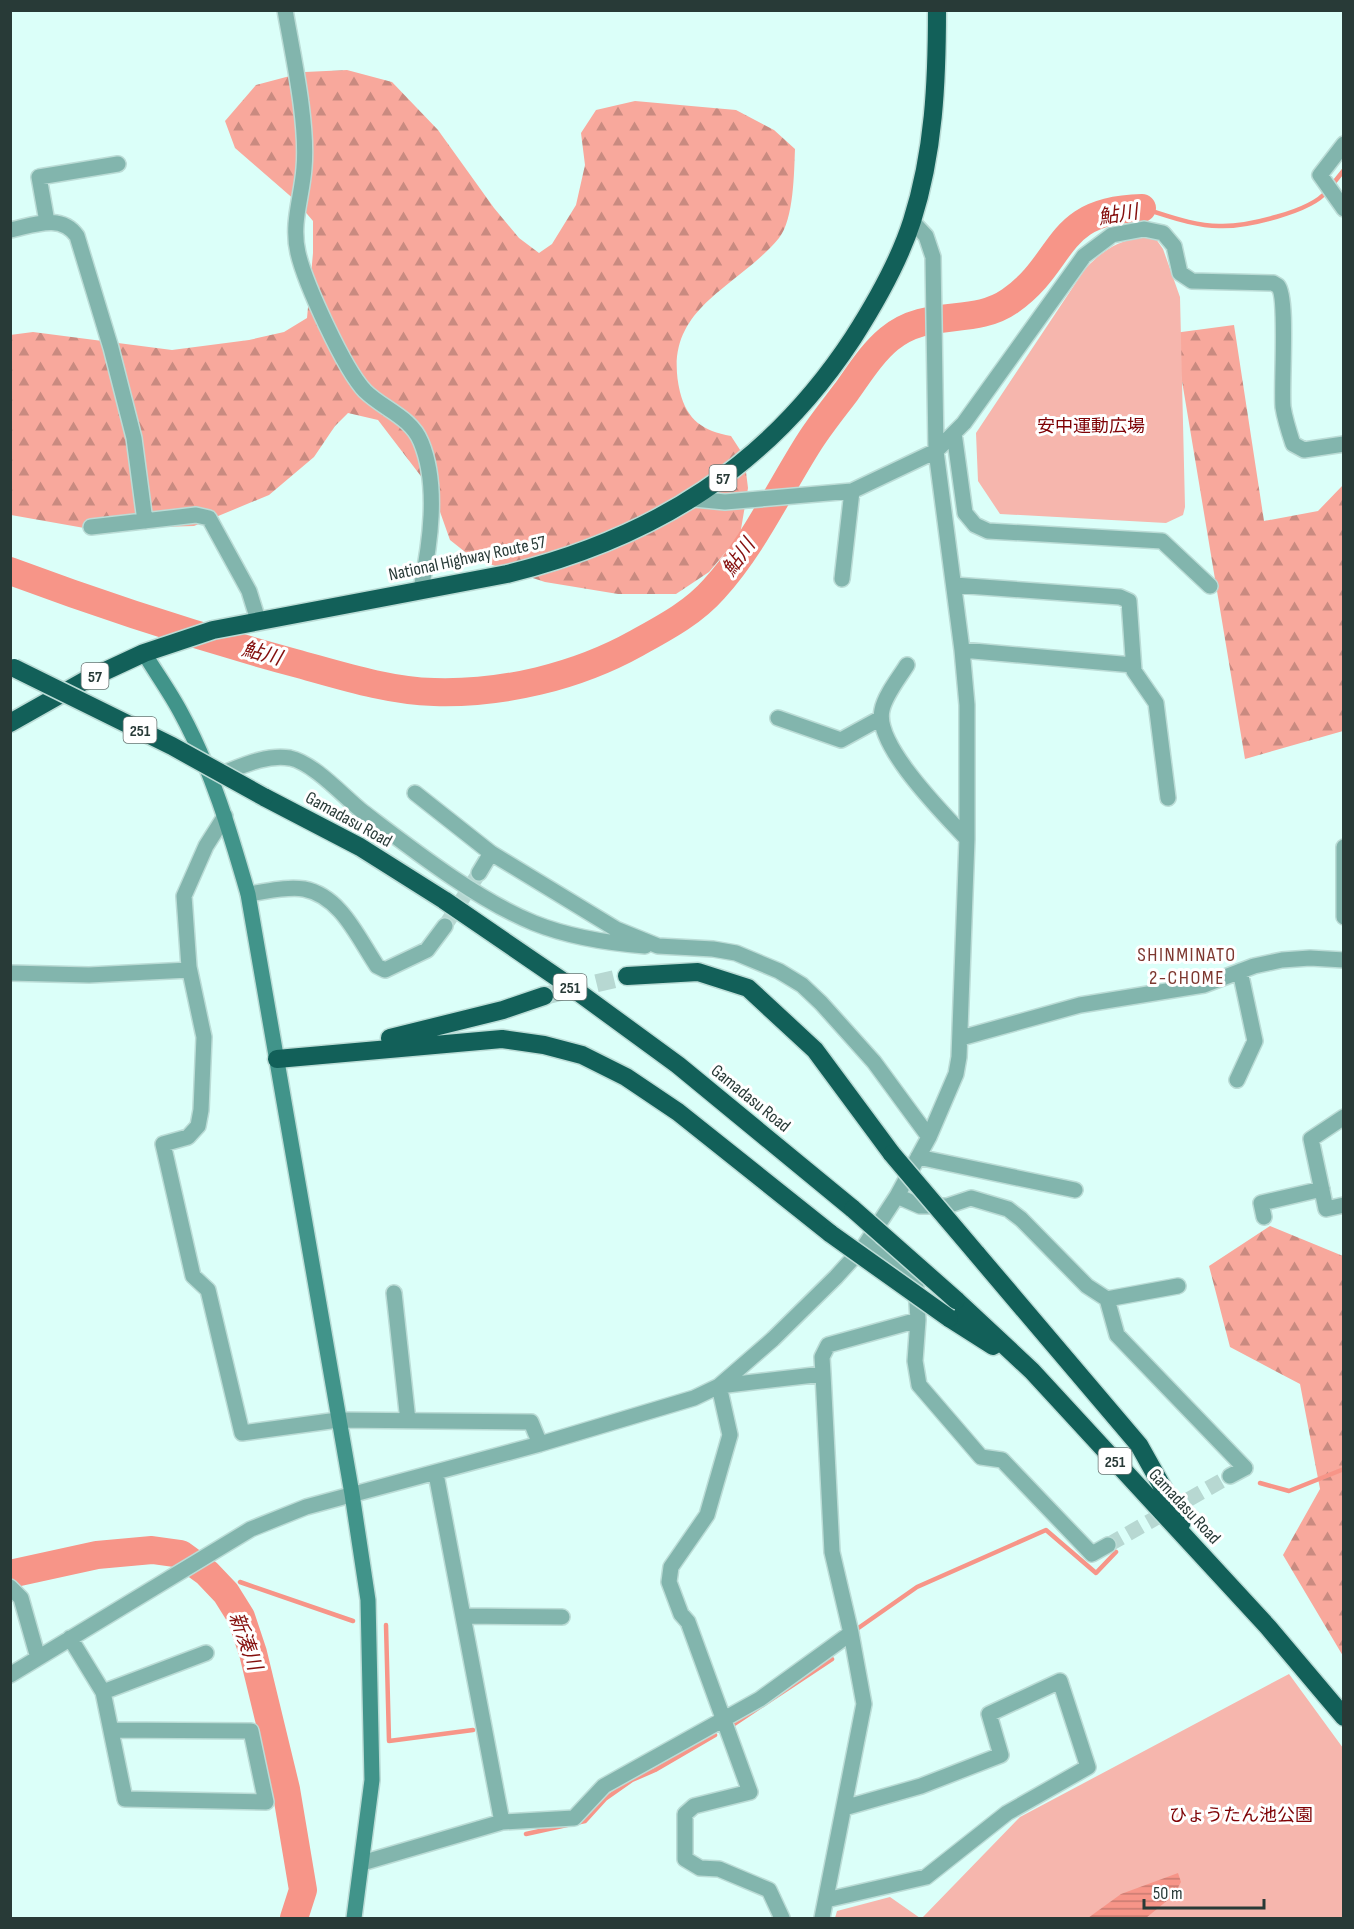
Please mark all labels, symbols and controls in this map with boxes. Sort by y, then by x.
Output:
water label: 鮎川 [1097,200,1142,230]
park label: 安中運動広場 [1037,416,1145,437]
road number: 57 [710,465,736,491]
street label: National Highway Route 57 [387,531,548,585]
water label: 鮎川 [717,533,761,581]
water label: 鮎川 [239,637,286,671]
road number: 57 [82,663,109,689]
road number: 251 [124,717,156,743]
street label: Gamadasu Road [302,787,396,852]
district label: SHINMINATO 2-CHOME [1137,943,1237,990]
road number: 251 [554,974,586,1000]
street label: Gamadasu Road [707,1060,794,1137]
road number: 251 [1098,1448,1132,1474]
street label: Gamadasu Road [1144,1464,1225,1548]
water label: 新湊川 [224,1609,267,1676]
park label: ひょうたん池公園 [1169,1805,1313,1826]
scale bar [1144,1872,1264,1910]
text: 50 m [1153,1883,1183,1904]

